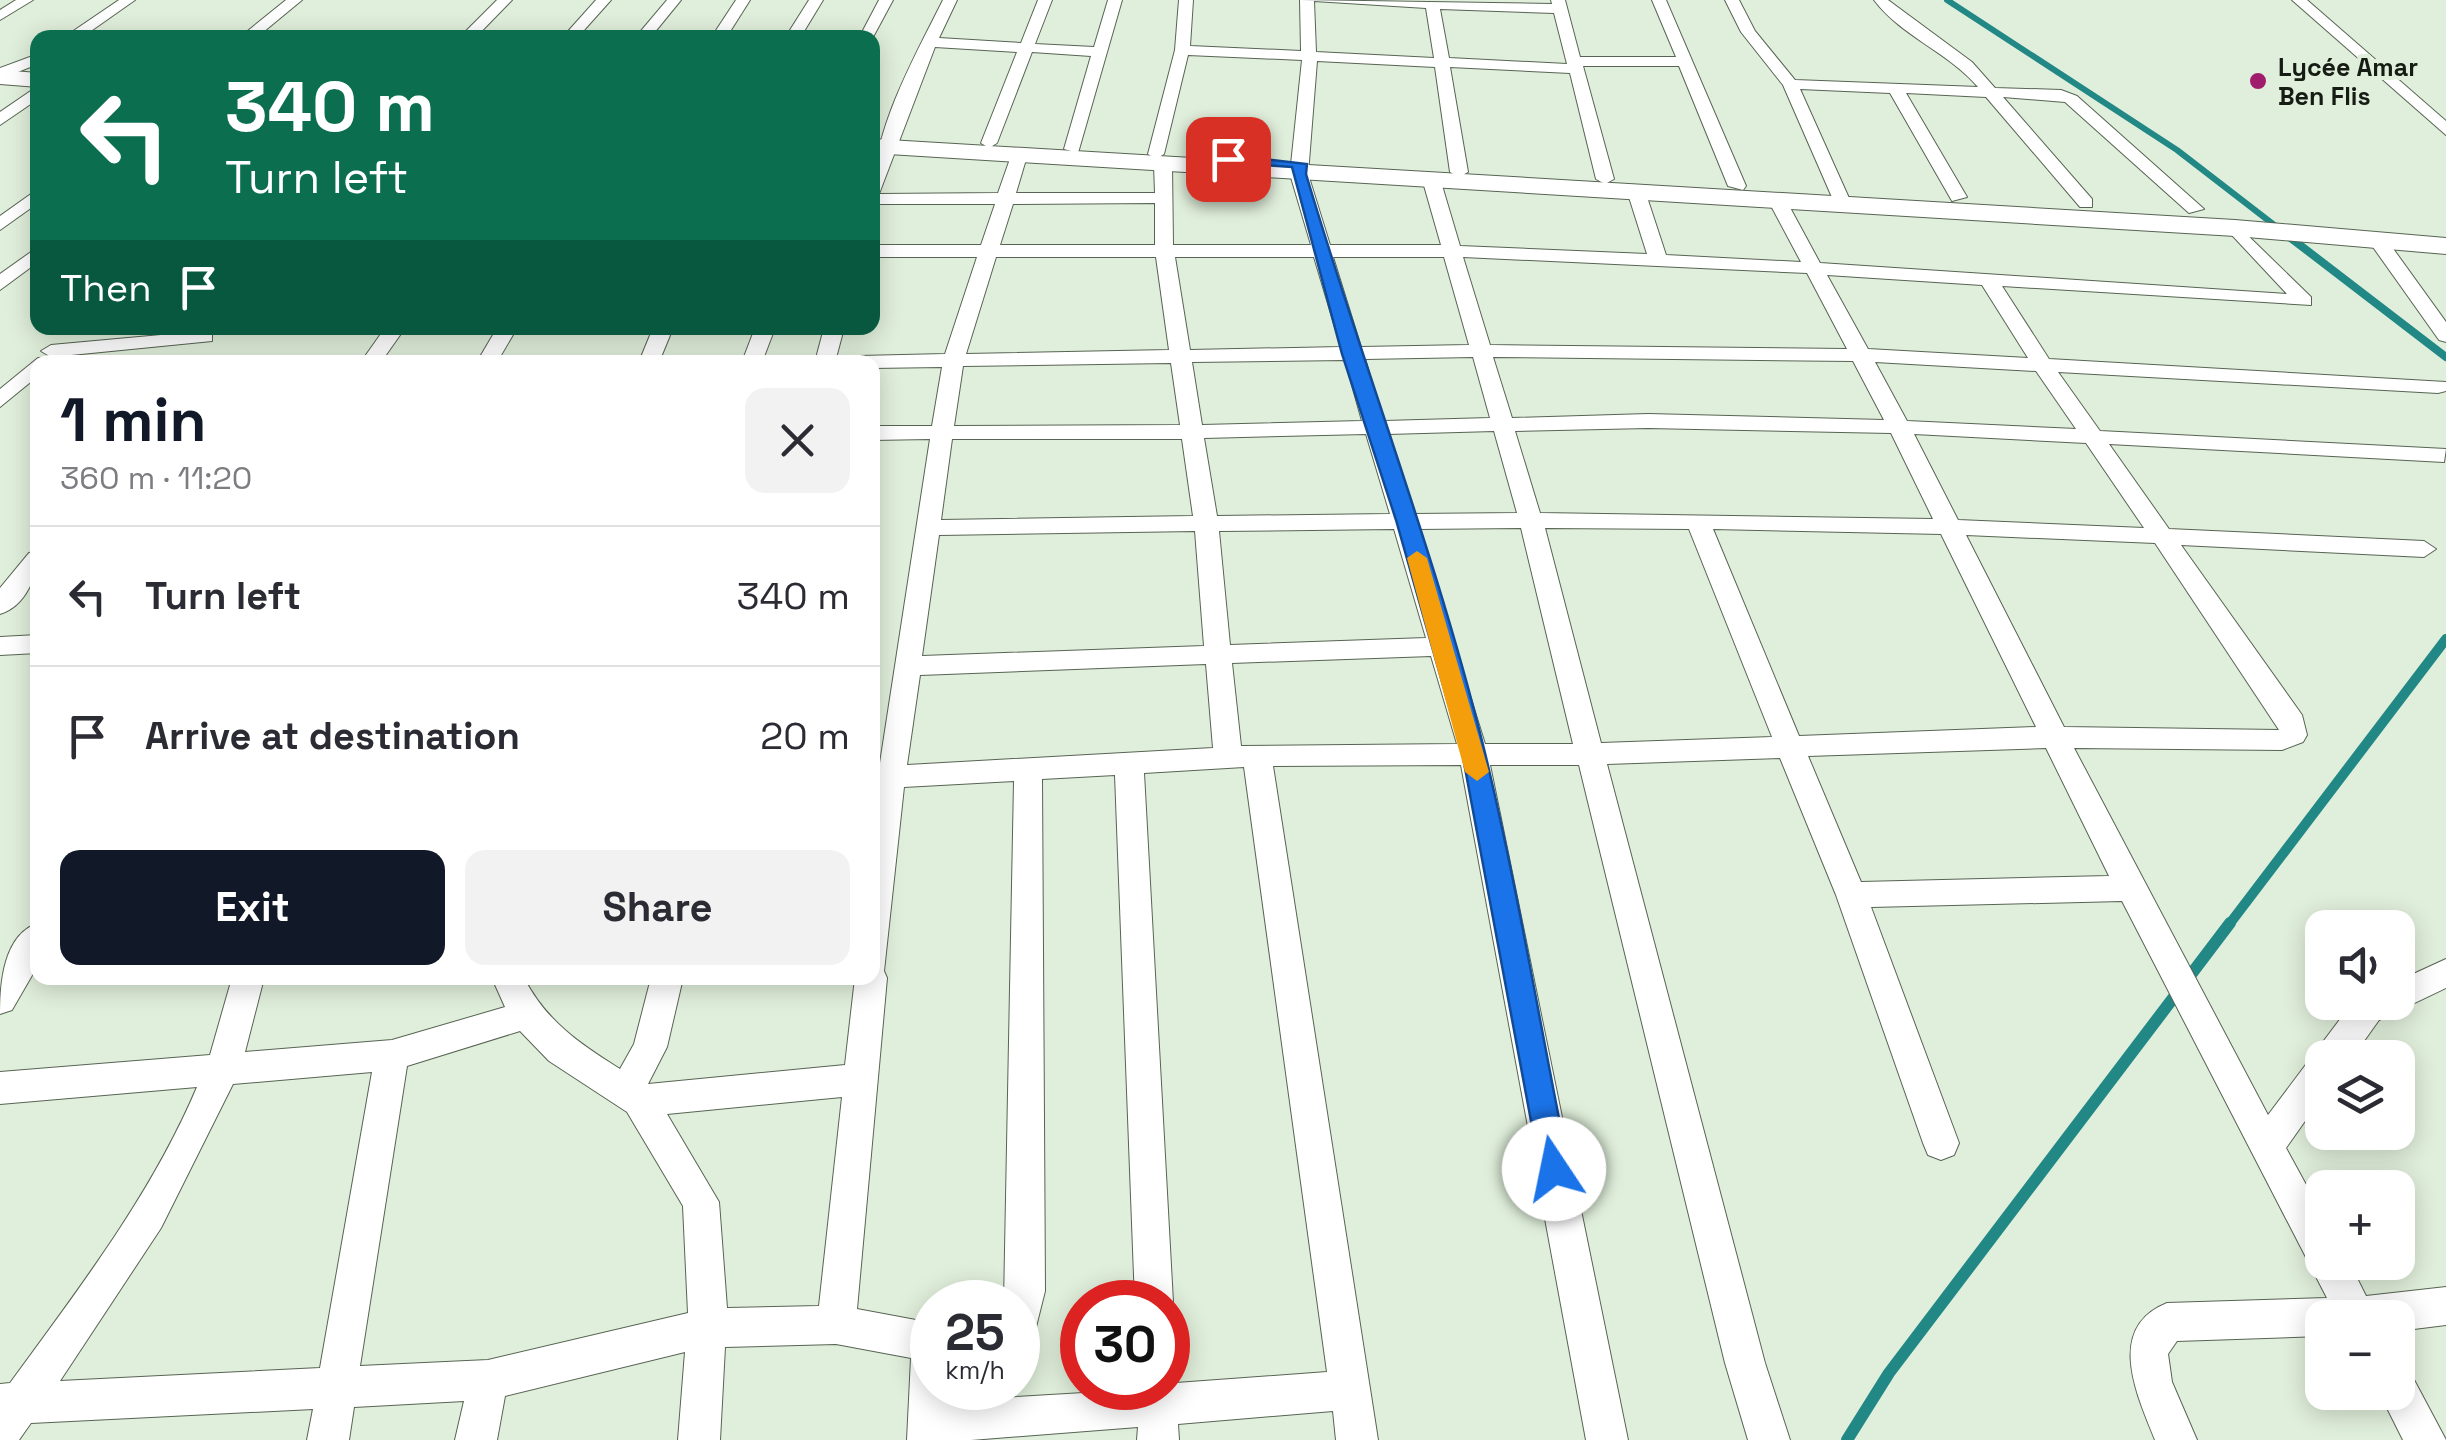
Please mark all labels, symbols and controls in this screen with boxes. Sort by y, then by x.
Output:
place label: Lycée Amar Ben Flis [2278,51,2418,112]
text: 340 m [225,62,435,151]
icon: left [60,70,190,200]
marker: Lycée Amar Ben Flis [2247,70,2269,92]
pin [1186,117,1271,202]
icon: arrive [1201,132,1256,187]
text: Turn left [225,149,408,206]
icon: arrive [171,260,226,315]
text: Then [60,264,151,312]
text: 1 min [60,382,207,459]
button: close [745,388,850,493]
text: 360 m · 11:20 [60,458,252,498]
icon: left [60,569,115,624]
text: Turn left [145,572,301,620]
text: 340 m [736,572,850,620]
icon: arrive [60,709,115,764]
text: Arrive at destination [145,712,520,760]
text: 20 m [760,712,850,760]
button: Exit [60,850,445,965]
button: Share [465,850,850,965]
map controls [2305,910,2415,1410]
button: sound [2305,910,2415,1020]
button: layers [2305,1040,2415,1150]
position arrow [1502,1117,1606,1221]
button: + [2305,1170,2415,1280]
speed limit sign: 30 [1060,1280,1190,1410]
button: − [2305,1300,2415,1410]
text: 25 [945,1301,1005,1365]
text: km/h [945,1354,1005,1386]

